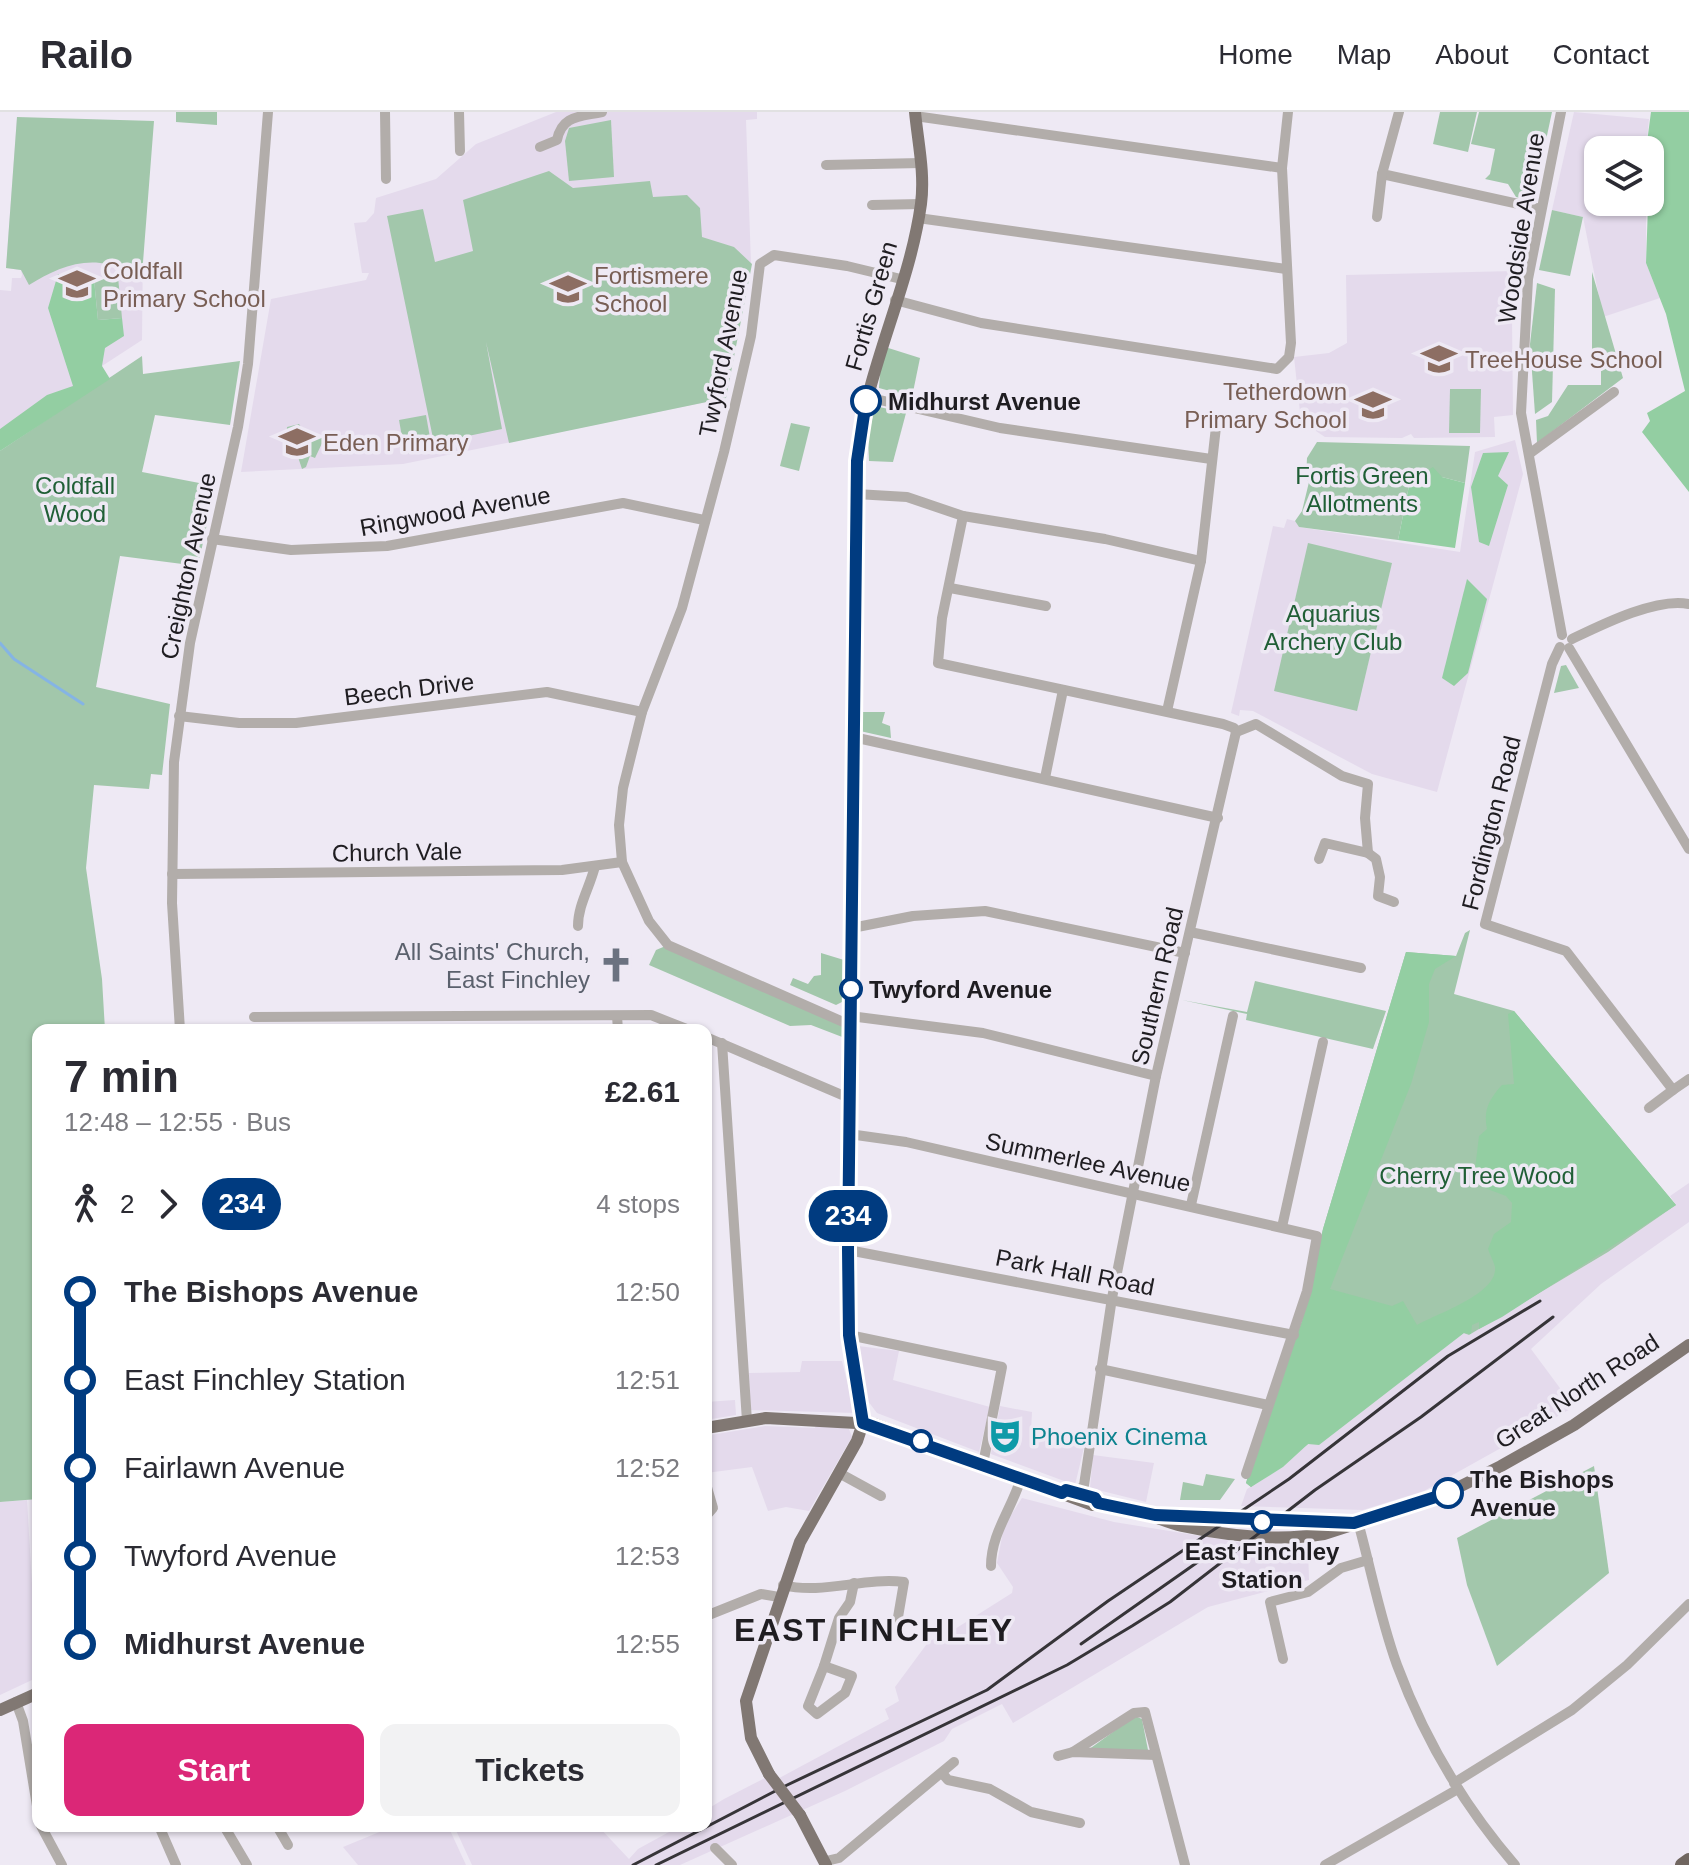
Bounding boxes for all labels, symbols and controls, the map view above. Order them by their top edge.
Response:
text: Railo [40,34,133,76]
text: Home [1218,39,1293,70]
text: Map [1337,39,1391,70]
text: About [1435,39,1509,70]
text: Contact [1553,39,1649,70]
street label: Woodside Avenue [1493,131,1549,325]
map controls [1584,136,1664,216]
button: layers [1584,136,1664,216]
street label: Fortis Green [840,238,902,374]
place label: Coldfall Primary School [103,257,266,312]
place label: Fortismere School [594,262,709,317]
school or university icon: Coldfall Primary School [58,265,96,303]
street label: Twyford Avenue [693,267,753,439]
school or university icon: Fortismere School [549,270,587,308]
school or university icon: TreeHouse School [1420,340,1458,378]
place label: TreeHouse School [1465,346,1663,373]
place label: Tetherdown Primary School [1184,378,1347,433]
marker: Midhurst Avenue [851,386,881,416]
school or university icon: Tetherdown Primary School [1354,386,1392,424]
place label: Midhurst Avenue [888,388,1081,415]
school or university icon: Eden Primary [278,423,316,461]
place label: Eden Primary [323,429,468,456]
park label: Fortis Green Allotments [1295,462,1429,517]
street label: Creighton Avenue [155,470,221,662]
park label: Coldfall Wood [35,472,115,527]
street label: Ringwood Avenue [358,481,552,541]
park label: Aquarius Archery Club [1264,600,1402,655]
street label: Beech Drive [342,668,476,710]
street label: Fordington Road [1456,733,1526,913]
street label: Church Vale [332,837,462,867]
street label: Southern Road [1126,904,1188,1068]
place label: All Saints' Church, East Finchley [395,938,590,993]
church icon: All Saints' Church, East Finchley [597,946,635,984]
place label: Twyford Avenue [869,976,1052,1003]
marker: Twyford Avenue [840,978,862,1000]
text: 7 min [64,1052,179,1101]
text: £2.61 [605,1075,680,1108]
text: 12:48 – 12:55 · Bus [64,1107,291,1137]
street label: Summerlee Avenue [983,1127,1193,1197]
park label: Cherry Tree Wood [1379,1162,1575,1189]
icon: walk [64,1182,108,1226]
icon: forward [146,1182,190,1226]
text: 234 [218,1188,265,1219]
text: 2 [120,1189,134,1219]
text: 4 stops [596,1189,680,1219]
line badge: 234 [802,1190,894,1242]
text: 234 [825,1200,871,1231]
street label: Park Hall Road [993,1243,1157,1301]
text: The Bishops Avenue [124,1275,419,1308]
text: 12:50 [615,1277,680,1307]
street label: Great North Road [1490,1328,1664,1454]
text: East Finchley Station [124,1363,406,1396]
text: 12:51 [615,1365,680,1395]
theatre icon: Phoenix Cinema [986,1417,1024,1455]
place label: Phoenix Cinema [1031,1423,1208,1450]
unlabelled marker [910,1430,932,1452]
text: Fairlawn Avenue [124,1451,345,1484]
text: 12:52 [615,1453,680,1483]
place label: The Bishops Avenue [1470,1466,1614,1521]
marker: The Bishops Avenue [1433,1478,1463,1508]
marker: East Finchley Station [1251,1511,1273,1533]
place label: East Finchley Station [1185,1538,1340,1593]
text: Twyford Avenue [124,1539,337,1572]
text: 12:53 [615,1541,680,1571]
district label: EAST FINCHLEY [734,1612,1014,1648]
text: Midhurst Avenue [124,1627,365,1660]
text: 12:55 [615,1629,680,1659]
button: Start [64,1724,364,1816]
button: Tickets [380,1724,680,1816]

